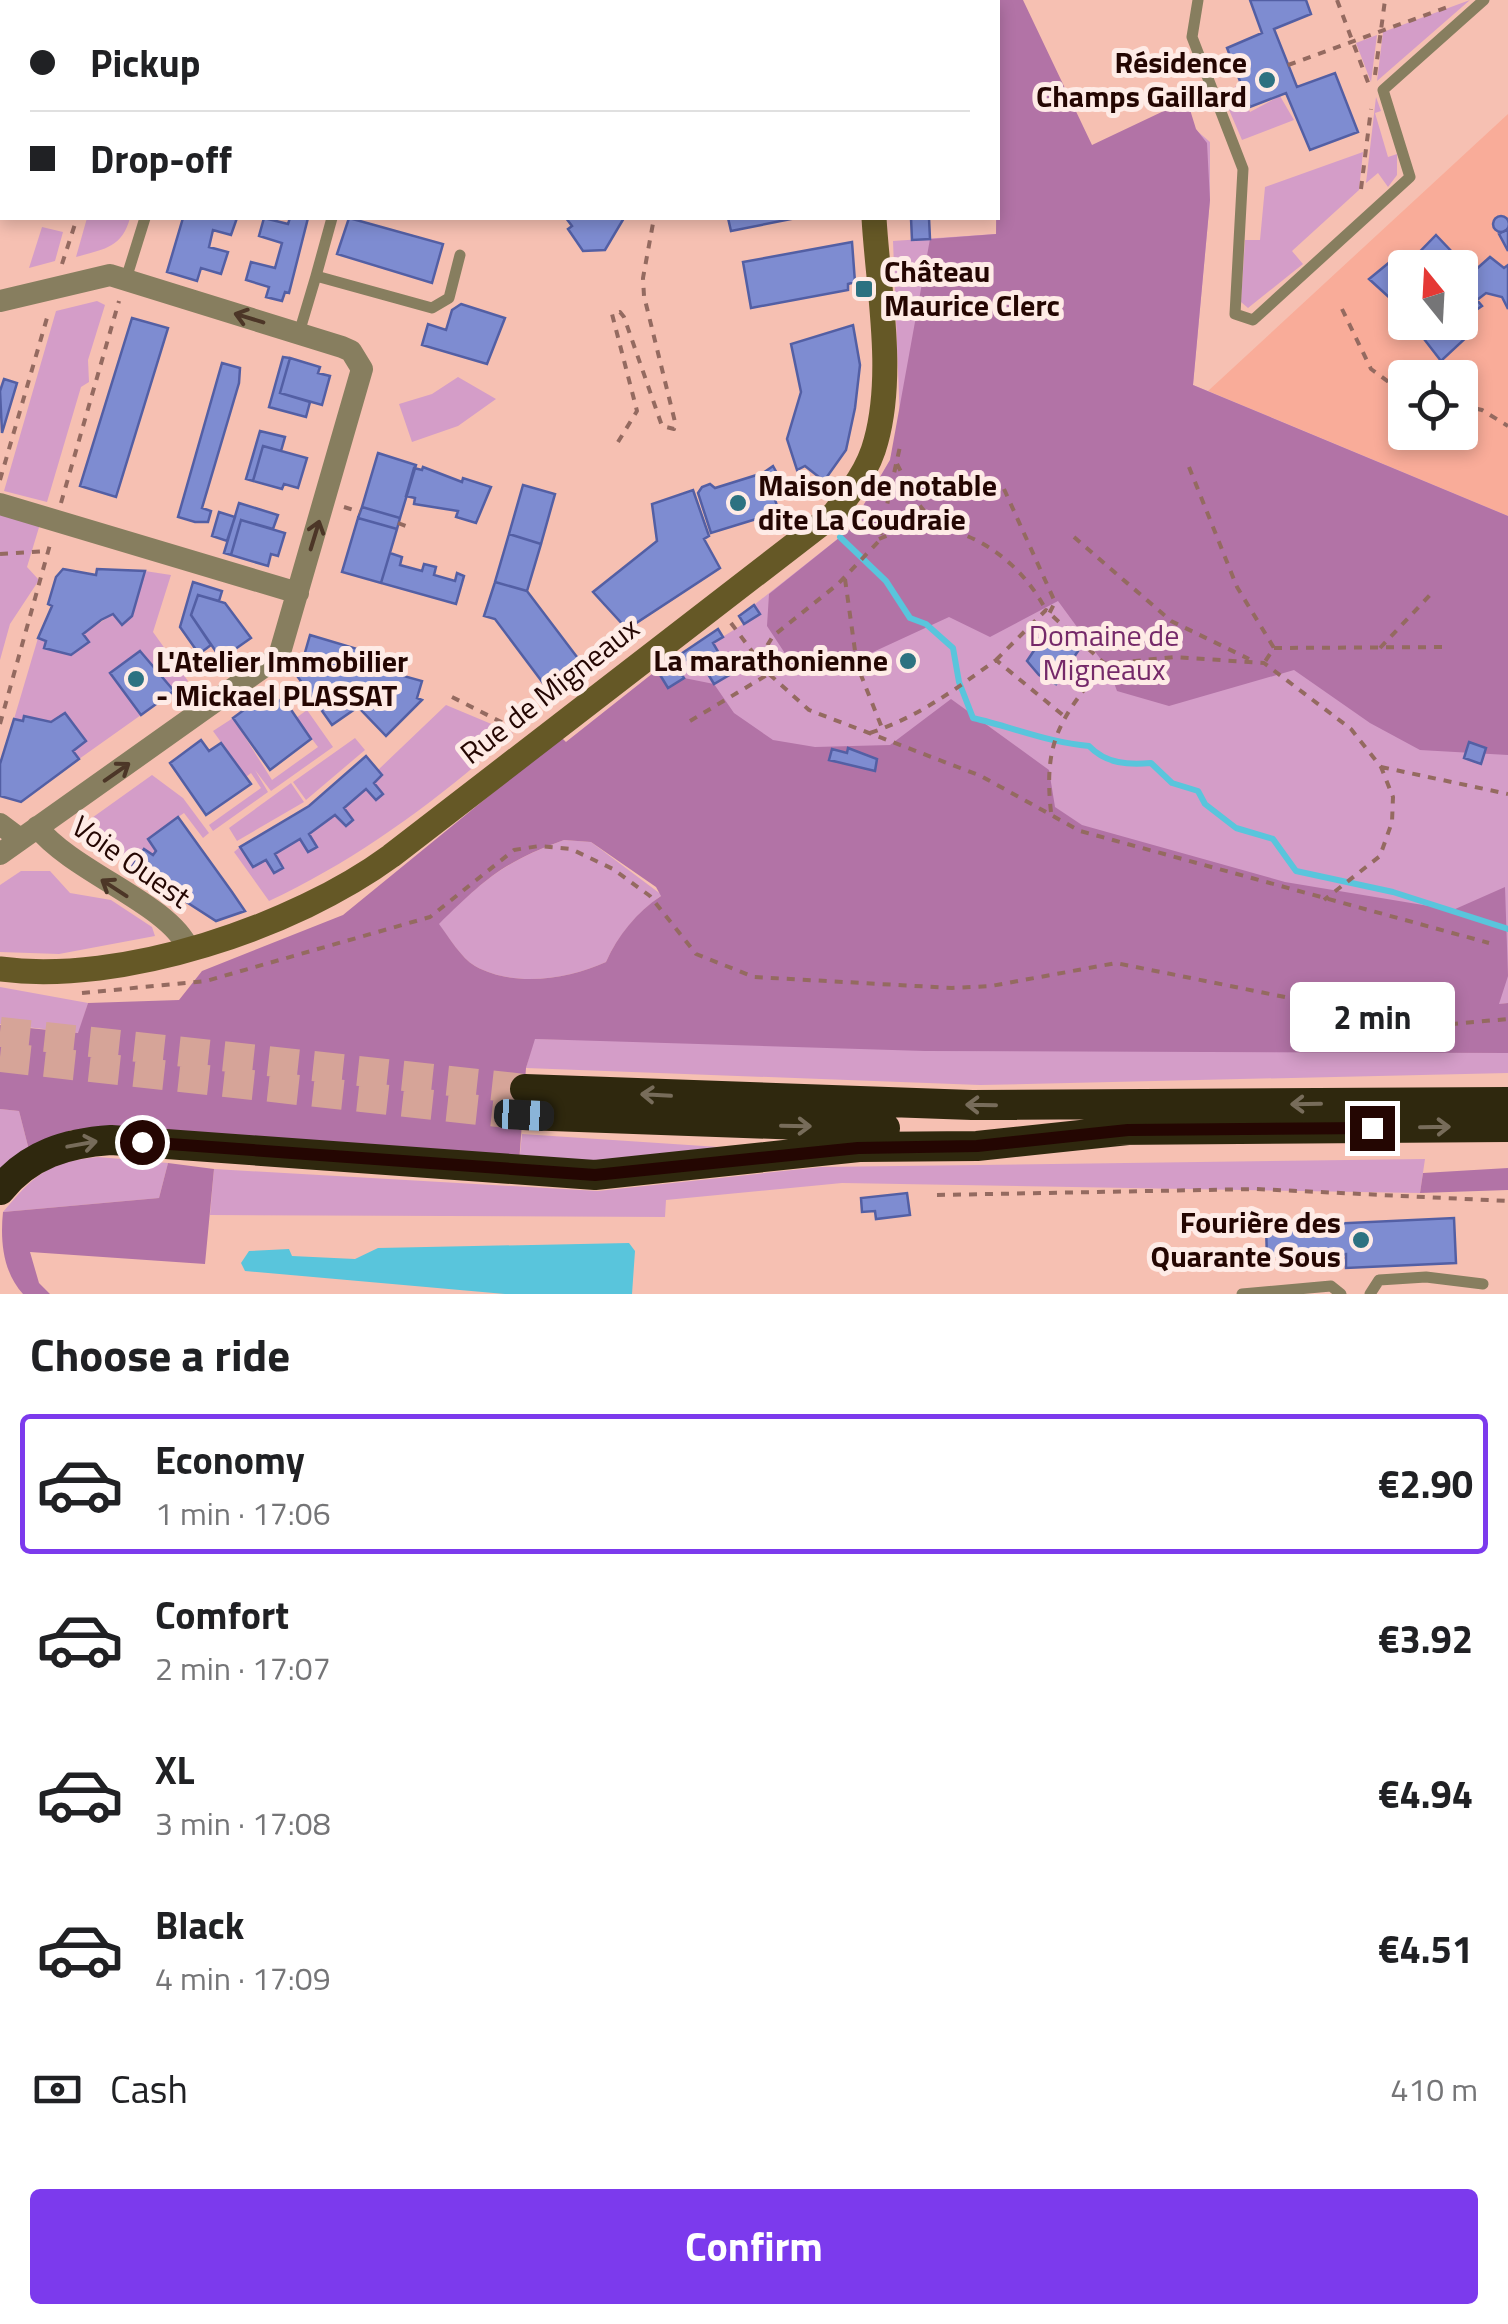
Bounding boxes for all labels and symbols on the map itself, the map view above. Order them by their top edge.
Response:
place label: Résidence Champs Gaillard [1036,39,1247,119]
marker: Résidence Champs Gaillard [1256,69,1278,91]
place label: Château Maurice Clerc [884,248,1060,328]
north arrow [1388,250,1478,340]
marker: Château Maurice Clerc [853,278,875,300]
one-way arrow [234,307,265,325]
place label: Maison de notable dite La Coudraie [758,462,997,542]
marker: Maison de notable dite La Coudraie [727,492,749,514]
one-way arrow [307,520,325,551]
street label: Rue de Migneaux [450,605,649,775]
park label: Domaine de Migneaux [1029,612,1179,692]
place label: La marathonienne [653,637,888,683]
place label: L'Atelier Immobilier - Mickael PLASSAT [156,638,408,718]
marker: La marathonienne [897,650,919,672]
marker: L'Atelier Immobilier - Mickael PLASSAT [125,668,147,690]
one-way arrow [103,762,131,783]
street label: Voie Ouest [63,803,201,919]
one-way arrow [100,877,129,898]
callout: 2 min [1290,983,1454,1053]
one-way arrow [640,1086,672,1105]
one-way arrow [1290,1094,1322,1114]
one-way arrow [965,1096,998,1114]
car [493,1098,555,1132]
route end [1350,1106,1395,1151]
one-way arrow [779,1117,811,1136]
one-way arrow [1418,1118,1451,1136]
route start [120,1120,165,1165]
one-way arrow [65,1134,98,1153]
place label: Fourière des Quarante Sous [1151,1199,1341,1279]
marker: Fourière des Quarante Sous [1350,1229,1372,1251]

